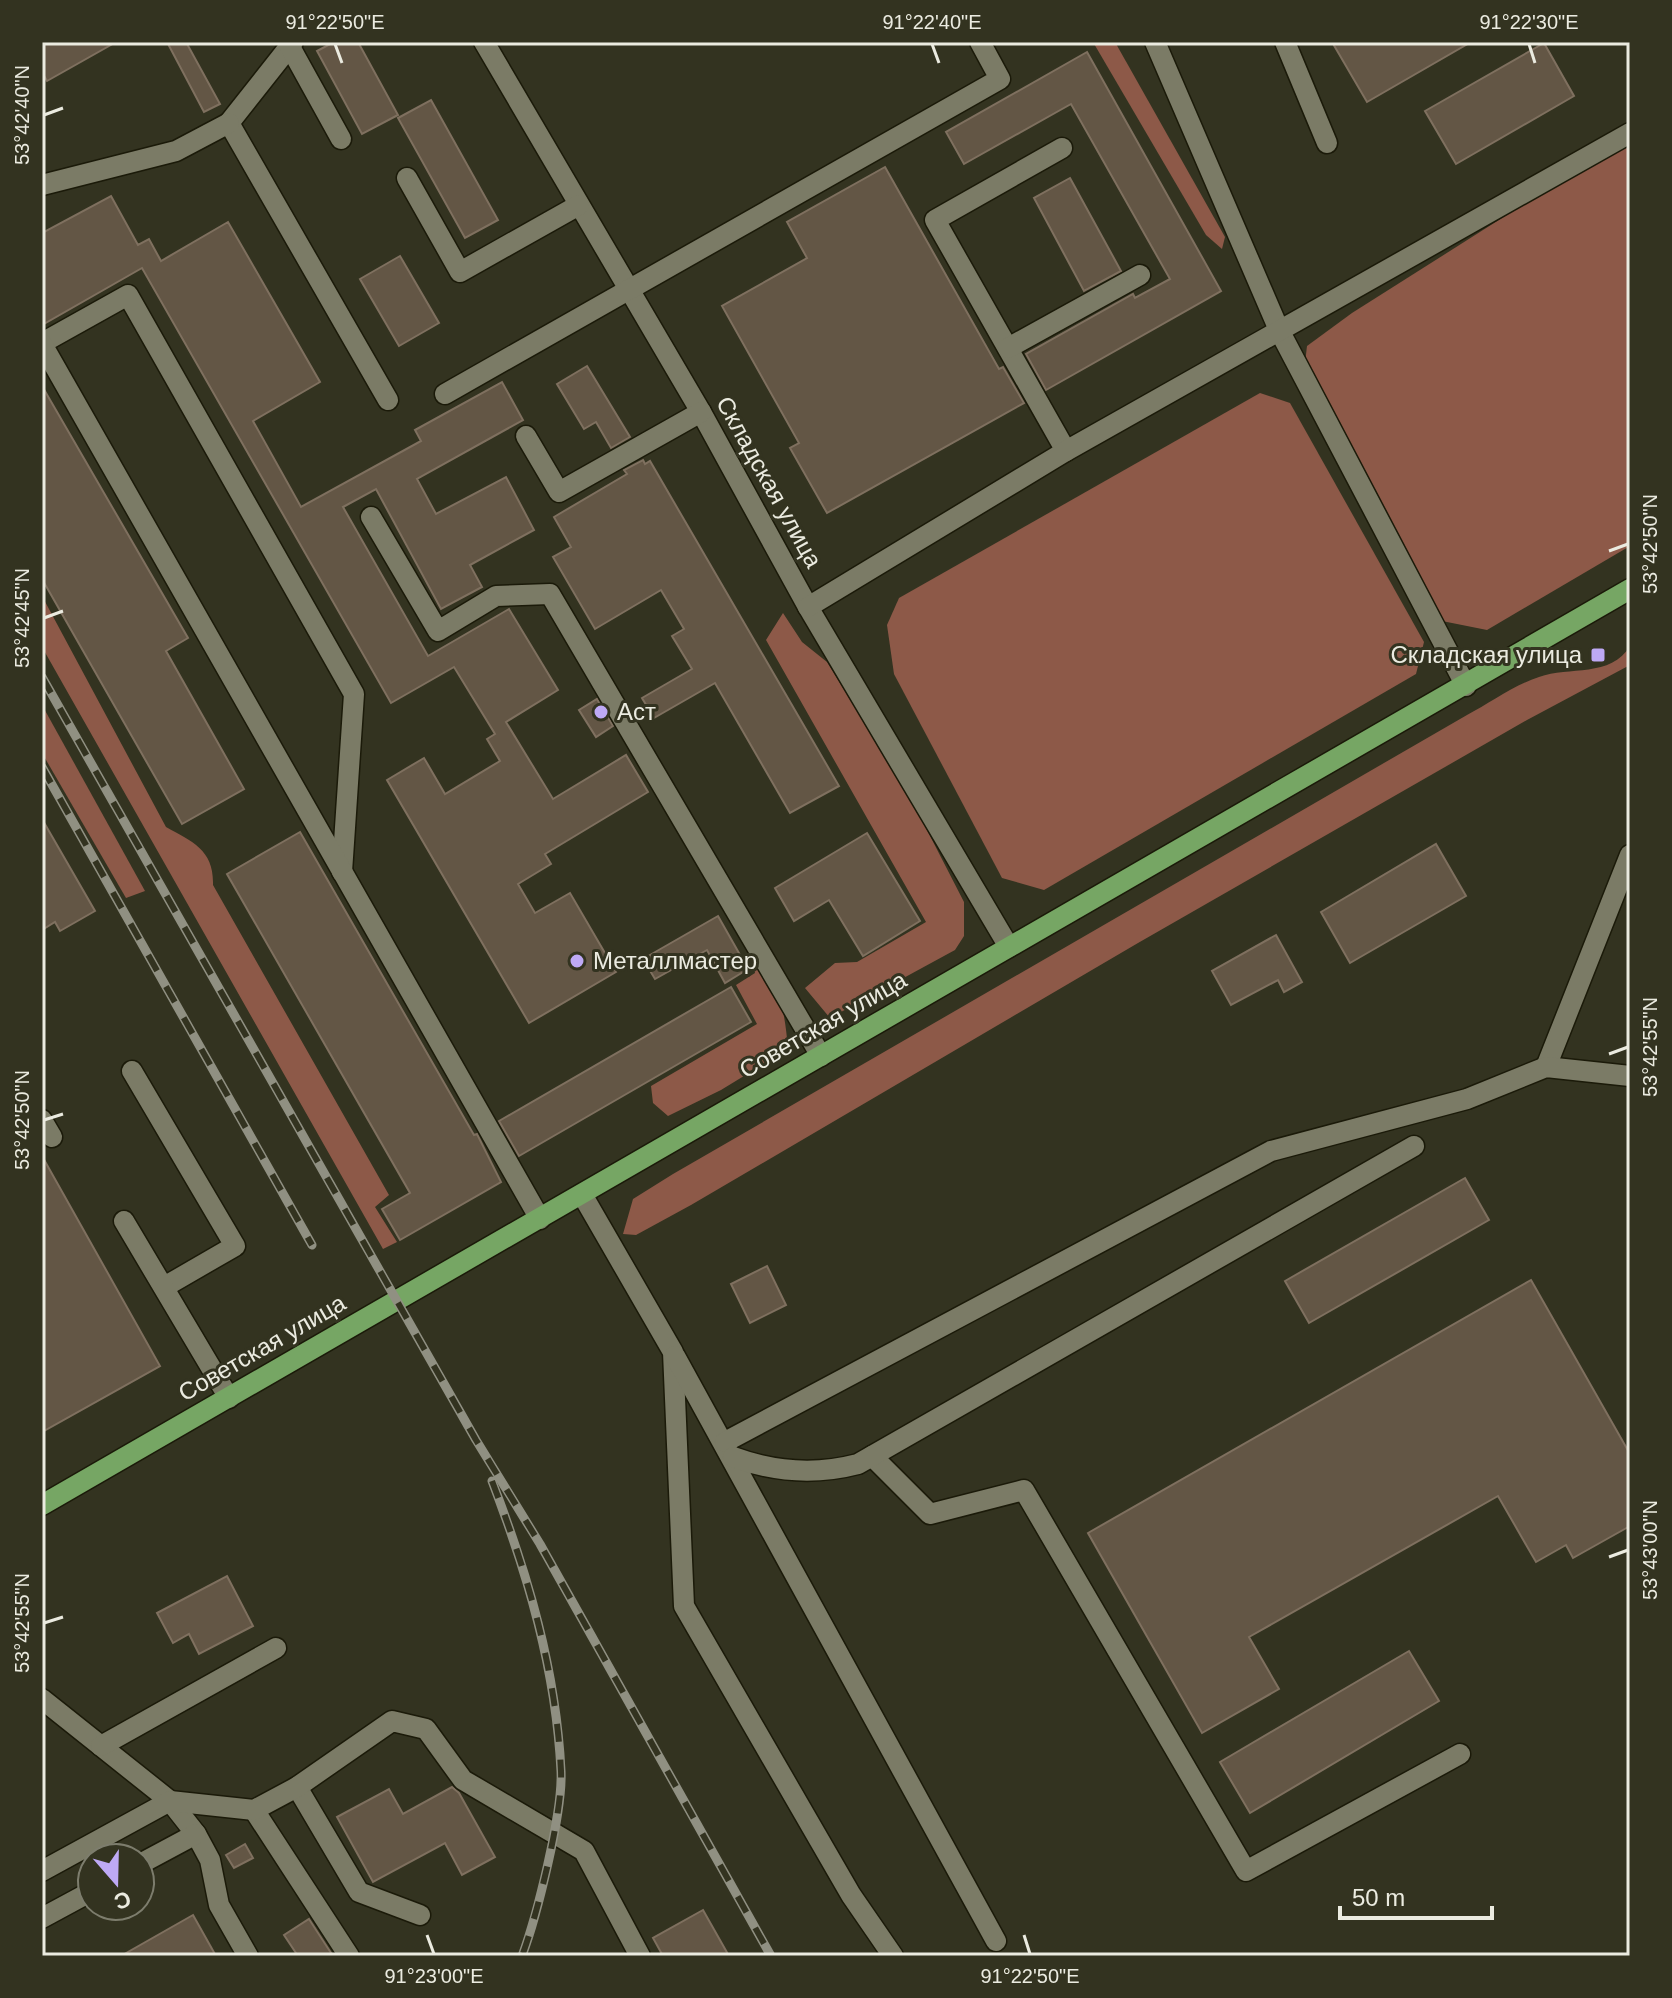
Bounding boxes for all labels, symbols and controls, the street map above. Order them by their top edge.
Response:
text: 91°22'50"E [286,11,385,33]
text: 91°22'40"E [883,11,982,33]
text: 91°22'30"E [1480,11,1579,33]
text: 53°42'40"N [11,65,33,165]
street label: Складская улица [711,391,828,573]
text: 53°42'50"N [1639,494,1661,594]
text: 53°42'45"N [11,568,33,668]
place label: Складская улица [1391,641,1583,668]
marker: Складская улица [1589,646,1607,664]
place label: Аст [617,698,656,725]
marker: Аст [592,703,610,721]
place label: Металлмастер [593,947,757,974]
marker: Металлмастер [568,952,586,970]
street label: Советская улица [734,965,912,1083]
text: 53°42'55"N [1639,997,1661,1097]
text: 53°42'50"N [11,1070,33,1170]
street label: Советская улица [173,1288,351,1406]
text: 53°43'00"N [1639,1500,1661,1600]
text: 53°42'55"N [11,1573,33,1673]
north arrow [76,1842,156,1922]
scale bar [1340,1870,1492,1920]
text: 50 m [1352,1884,1405,1911]
text: С [111,1886,134,1915]
text: 91°23'00"E [385,1965,484,1987]
text: 91°22'50"E [981,1965,1080,1987]

